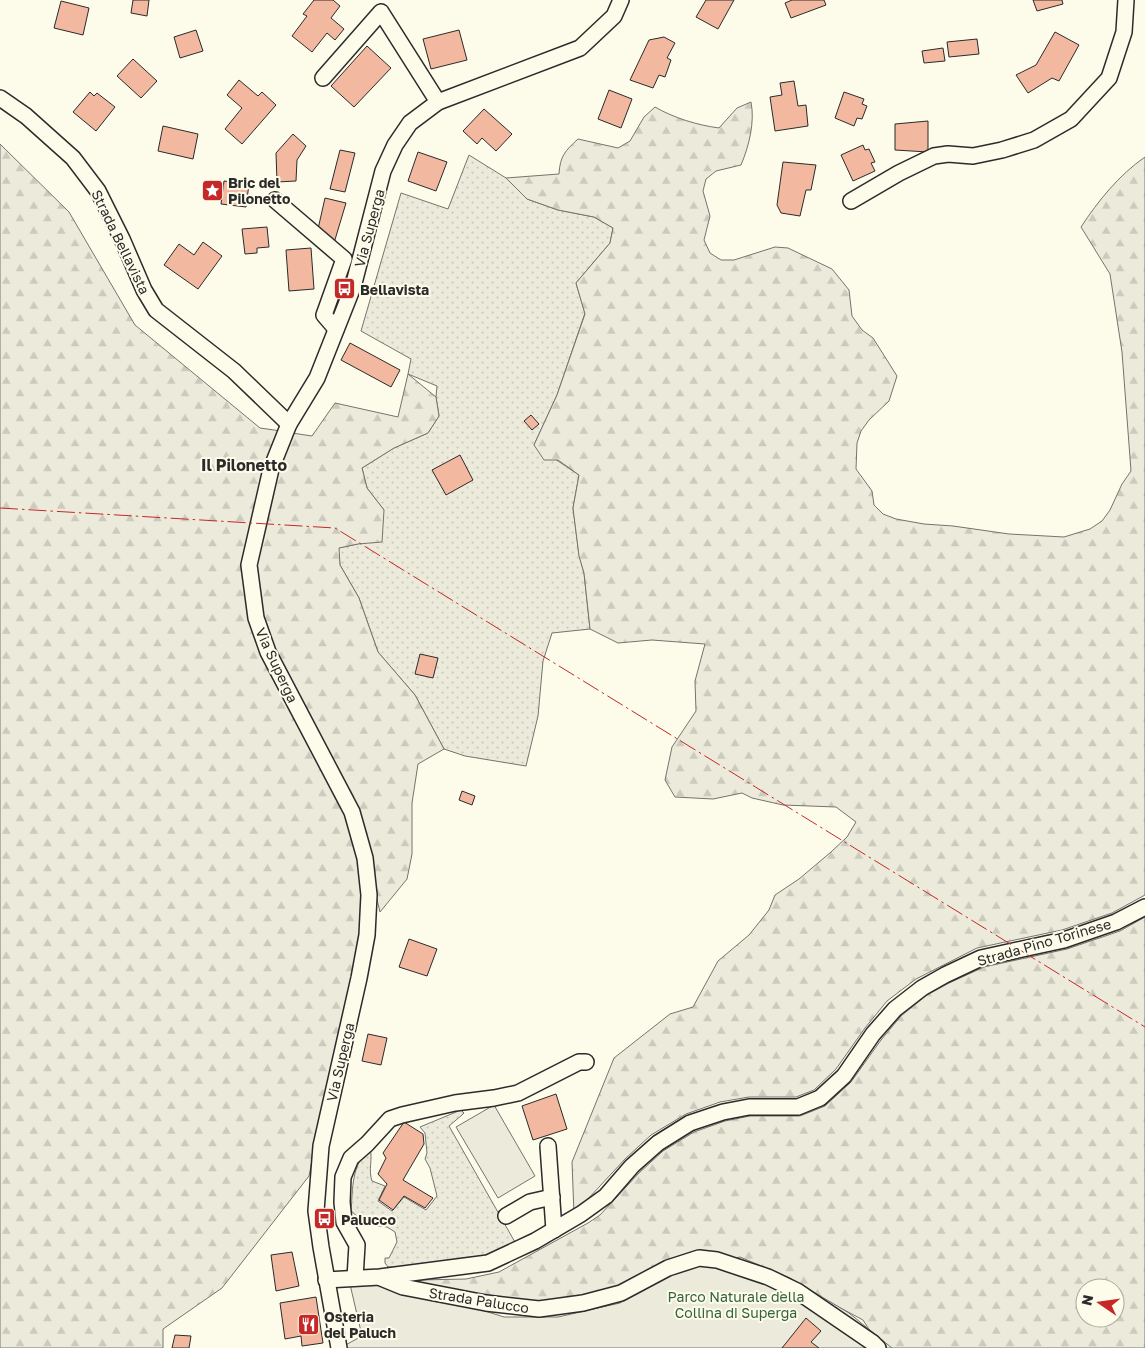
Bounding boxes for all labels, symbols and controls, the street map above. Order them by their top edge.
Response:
place label: Bric del Pilonetto [228,174,290,207]
place icon: Bric del Pilonetto [200,178,224,202]
street label: Strada Bellavista [88,187,154,297]
street label: Via Superga [350,187,388,269]
bus stop icon: Bellavista [332,277,356,301]
place label: Bellavista [360,281,429,298]
district label: Il Pilonetto [201,455,287,475]
street label: Via Superga [252,625,302,705]
street label: Strada Pino Torinese [975,915,1113,969]
street label: Via Superga [323,1021,357,1103]
bus stop icon: Palucco [313,1207,337,1231]
place label: Palucco [341,1211,396,1228]
north arrow [1075,1278,1125,1328]
street label: Strada Palucco [428,1284,530,1316]
park label: Parco Naturale della Collina di Superga [667,1288,805,1321]
text: N [1077,1293,1096,1307]
place label: Osteria del Paluch [324,1308,396,1341]
restaurant icon: Osteria del Paluch [296,1312,320,1336]

